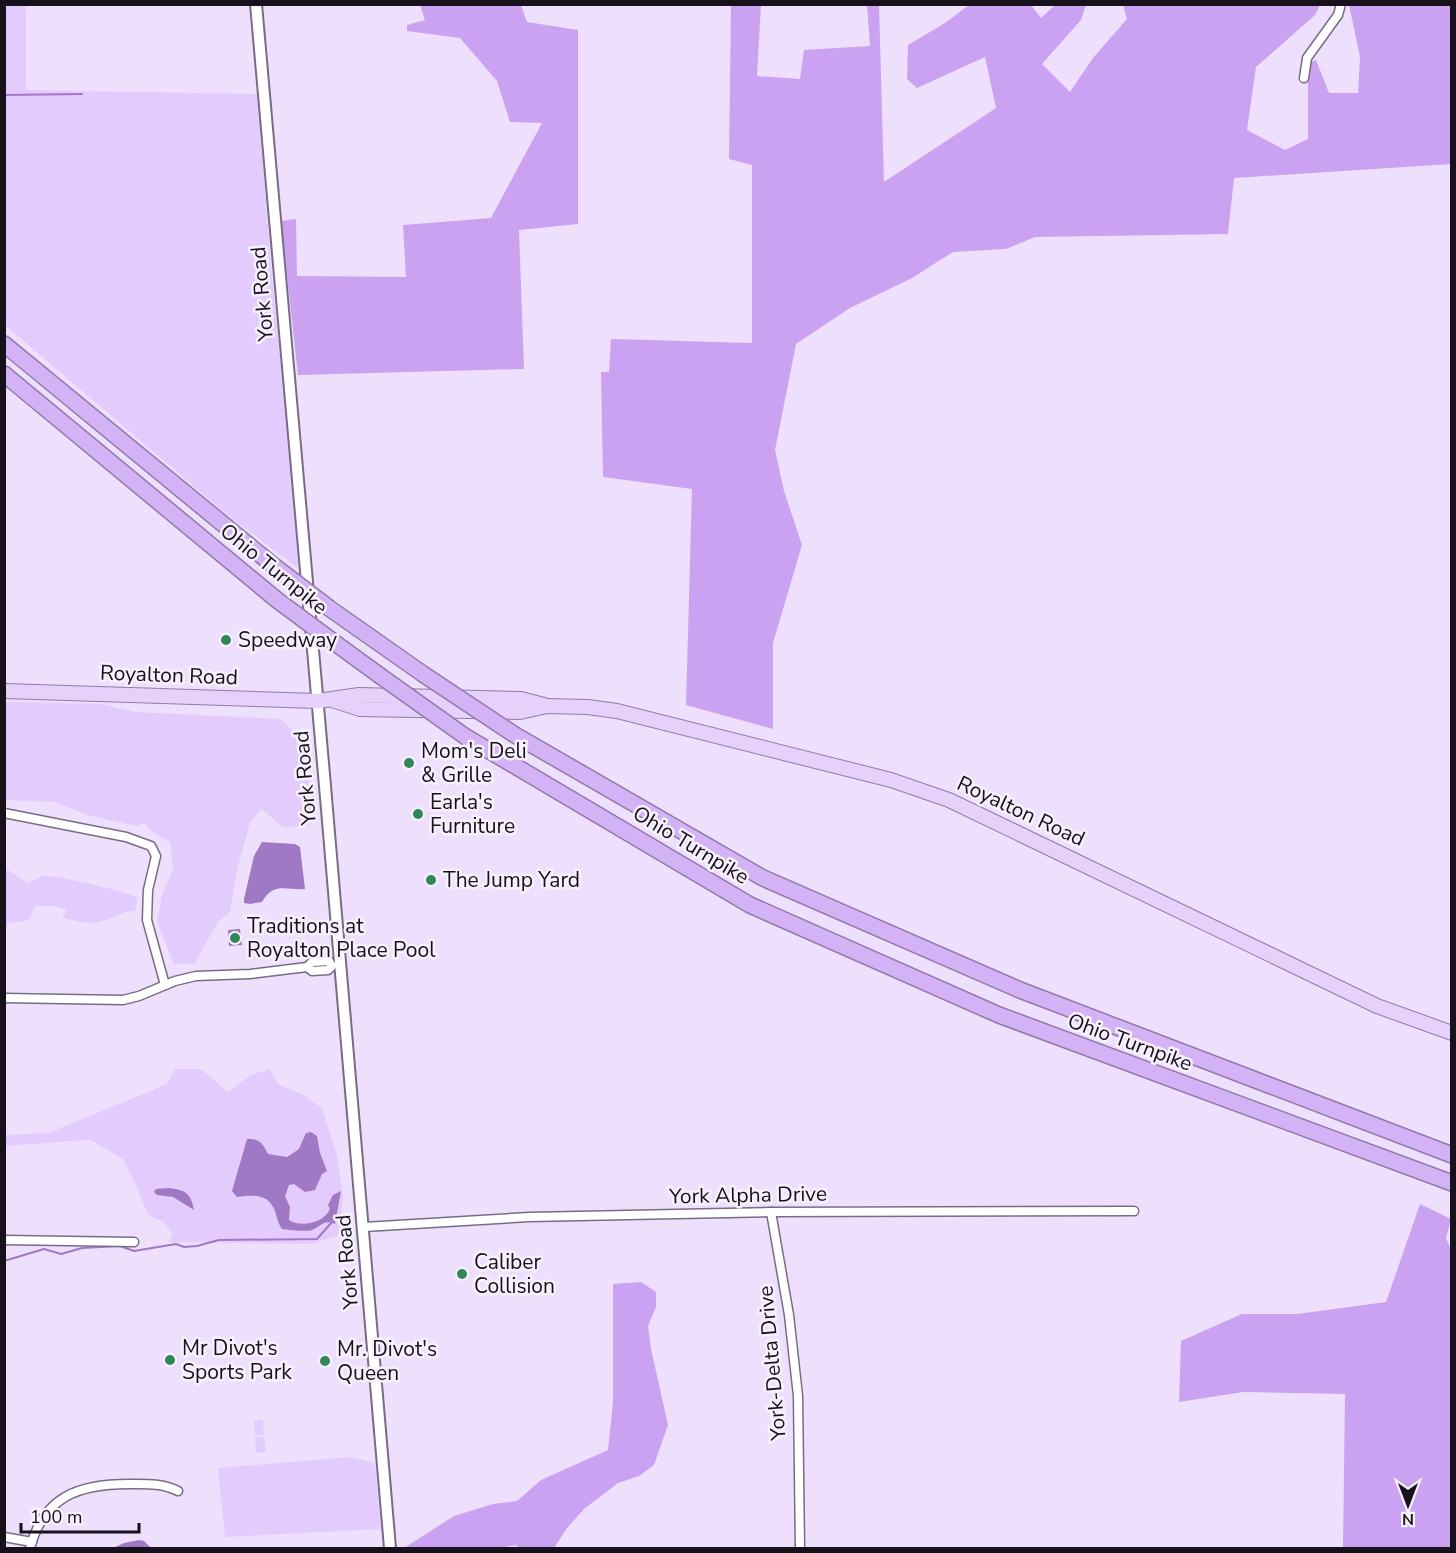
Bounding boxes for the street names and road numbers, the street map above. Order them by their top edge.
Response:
street label: York Road [244,246,280,343]
street label: Ohio Turnpike [214,517,334,621]
street label: Royalton Road [99,659,239,691]
street label: York Road [287,730,323,827]
street label: Royalton Road [952,769,1090,853]
street label: Ohio Turnpike [628,799,754,891]
street label: Ohio Turnpike [1064,1006,1196,1078]
street label: York Alpha Drive [668,1180,827,1210]
street label: York Road [329,1214,365,1311]
street label: York-Delta Drive [751,1284,793,1443]

